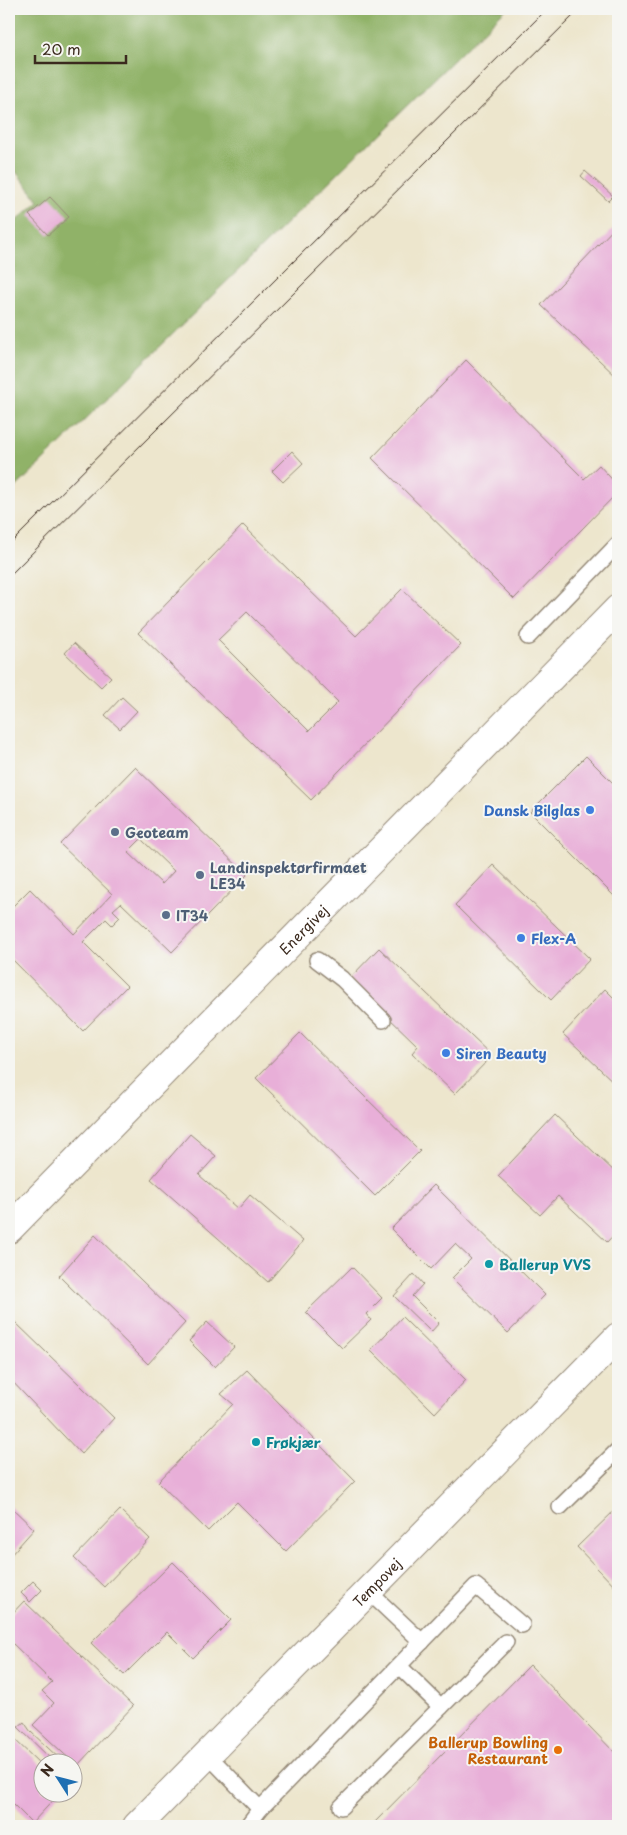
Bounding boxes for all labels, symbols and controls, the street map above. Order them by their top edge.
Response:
scale bar [35,32,126,64]
text: 20 m [42,37,81,60]
place label: Dansk Bilglas [484,800,580,821]
marker: Dansk Bilglas [584,804,596,816]
place label: Geoteam [125,822,189,843]
marker: Geoteam [109,826,121,838]
place label: Landinspektørfirmaet LE34 [210,857,367,894]
marker: Landinspektørfirmaet LE34 [194,869,206,881]
street label: Energivej [274,900,333,959]
place label: IT34 [176,905,209,926]
marker: IT34 [160,909,172,921]
place label: Flex-A [531,928,576,949]
marker: Flex-A [515,932,527,944]
place label: Siren Beauty [456,1043,547,1064]
marker: Siren Beauty [440,1047,452,1059]
place label: Ballerup VVS [499,1254,591,1275]
marker: Ballerup VVS [483,1258,495,1270]
place label: Frøkjær [266,1432,322,1453]
marker: Frøkjær [250,1436,262,1448]
street label: Tempovej [348,1553,406,1611]
place label: Ballerup Bowling Restaurant [428,1732,548,1769]
marker: Ballerup Bowling Restaurant [552,1744,564,1756]
north arrow [32,1752,82,1802]
text: N [35,1759,59,1781]

